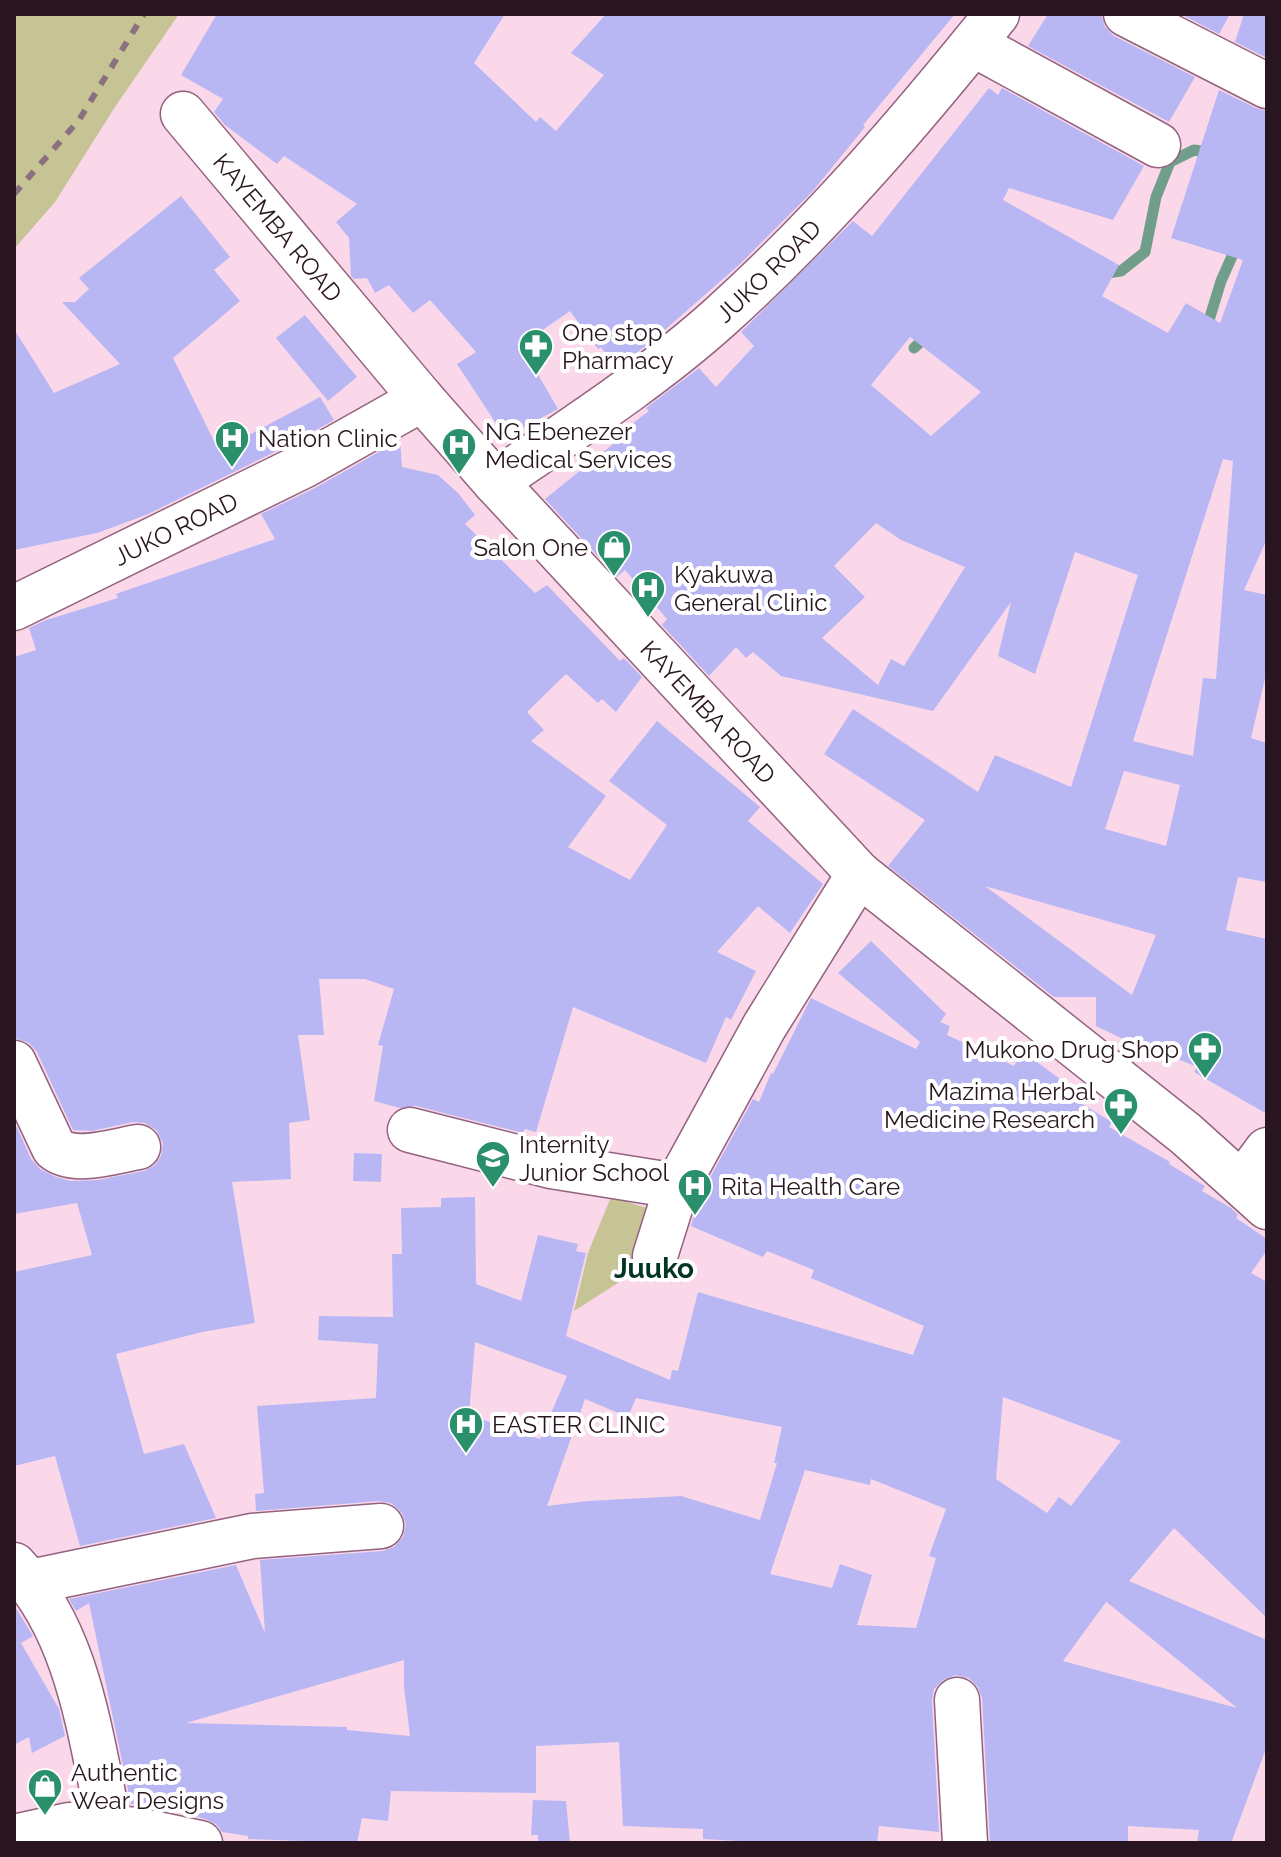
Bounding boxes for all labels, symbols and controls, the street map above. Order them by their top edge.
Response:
street label: KAYEMBA ROAD [208,147,349,308]
street label: JUKO ROAD [710,213,827,328]
place label: One stop Pharmacy [562,318,674,375]
pharmacy icon: One stop Pharmacy [517,327,555,377]
place label: NG Ebenezer Medical Services [485,417,672,474]
hospital icon: Nation Clinic [213,419,251,469]
place label: Nation Clinic [258,424,398,453]
hospital icon: NG Ebenezer Medical Services [440,426,478,476]
street label: JUKO ROAD [109,486,242,571]
shop icon: Salon One [595,528,633,578]
place label: Salon One [473,533,588,562]
place label: Kyakuwa General Clinic [674,560,827,617]
hospital icon: Kyakuwa General Clinic [629,569,667,619]
street label: KAYEMBA ROAD [635,634,782,789]
pharmacy icon: Mukono Drug Shop [1186,1030,1224,1080]
place label: Mukono Drug Shop [965,1035,1179,1064]
place label: Mazima Herbal Medicine Research [884,1077,1095,1134]
pharmacy icon: Mazima Herbal Medicine Research [1102,1086,1140,1136]
place label: Internity Junior School [519,1130,669,1187]
school or university icon: Internity Junior School [474,1139,512,1189]
hospital icon: Rita Health Care [676,1167,714,1217]
place label: Rita Health Care [721,1172,900,1201]
district label: Juuko [614,1252,694,1285]
hospital icon: EASTER CLINIC [447,1405,485,1455]
place label: EASTER CLINIC [492,1410,666,1439]
place label: Authentic Wear Designs [71,1758,224,1815]
shop icon: Authentic Wear Designs [26,1767,64,1817]

